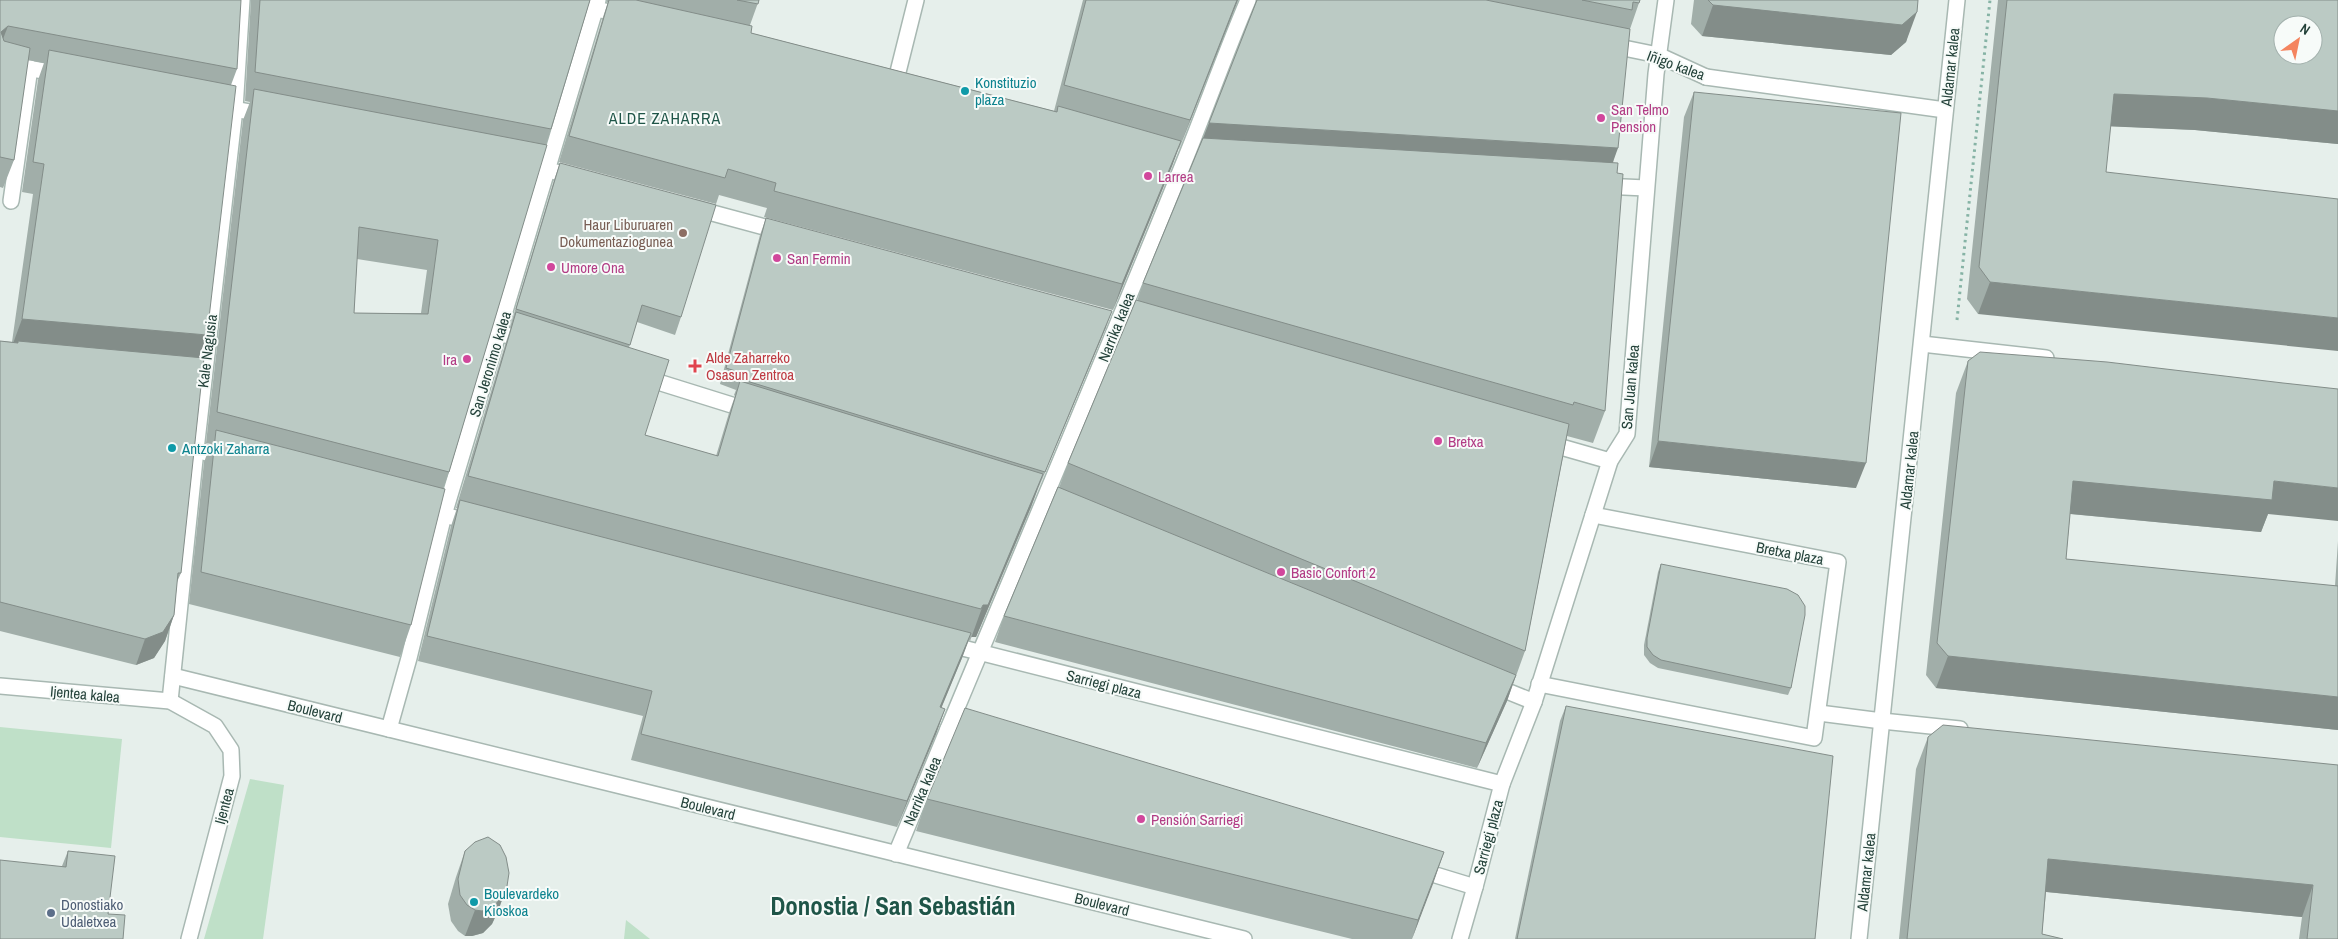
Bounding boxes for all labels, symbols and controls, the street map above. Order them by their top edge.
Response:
north arrow [2273,15,2323,65]
text: N [2297,19,2313,39]
street label: Aldamar kalea [1935,27,1965,108]
street label: Iñigo kalea [1644,45,1708,85]
place label: Konstituzio plaza [975,72,1037,110]
marker: Konstituzio plaza [959,85,971,97]
place label: San Telmo Pension [1611,99,1669,137]
district label: ALDE ZAHARRA [608,107,721,129]
marker: San Telmo Pension [1595,112,1607,124]
place label: Larrea [1158,166,1194,187]
marker: Larrea [1142,170,1154,182]
place label: Haur Liburuaren Dokumentaziogunea [559,214,673,252]
marker: Haur Liburuaren Dokumentaziogunea [677,227,689,239]
place label: San Fermin [787,248,851,269]
marker: San Fermin [771,252,783,264]
place label: Umore Ona [561,257,625,278]
marker: Umore Ona [545,261,557,273]
street label: Narrika kalea [1093,289,1139,365]
street label: San Jeronimo kalea [464,308,516,419]
street label: Kale Nagusia [192,313,222,389]
street label: San Juan kalea [1616,344,1644,430]
place label: Alde Zaharreko Osasun Zentroa [705,347,794,385]
place label: Ira [443,349,457,370]
marker: Ira [461,353,473,365]
marker: Alde Zaharreko Osasun Zentroa [688,359,702,373]
street label: Aldamar kalea [1894,430,1924,511]
place label: Bretxa [1448,431,1484,452]
marker: Bretxa [1432,435,1444,447]
place label: Antzoki Zaharra [181,438,270,459]
marker: Antzoki Zaharra [166,442,178,454]
street label: Bretxa plaza [1754,536,1826,570]
place label: Basic Confort 2 [1291,562,1376,583]
marker: Basic Confort 2 [1275,566,1287,578]
street label: Sarriegi plaza [1064,665,1144,703]
street label: Ijentea kalea [49,680,121,708]
street label: Boulevard [286,694,344,728]
street label: Narrika kalea [898,753,946,829]
street label: Ijentea [209,785,239,827]
street label: Boulevard [679,791,737,825]
street label: Sarriegi plaza [1468,797,1508,877]
place label: Pensión Sarriegi [1151,809,1243,830]
marker: Pensión Sarriegi [1135,813,1147,825]
street label: Aldamar kalea [1851,832,1881,913]
place label: Boulevardeko Kioskoa [484,883,559,921]
street label: Boulevard [1073,887,1131,921]
district label: Donostia / San Sebastián [771,889,1015,923]
place label: Donostiako Udaletxea [61,894,123,932]
marker: Boulevardeko Kioskoa [468,896,480,908]
marker: Donostiako Udaletxea [45,907,57,919]

